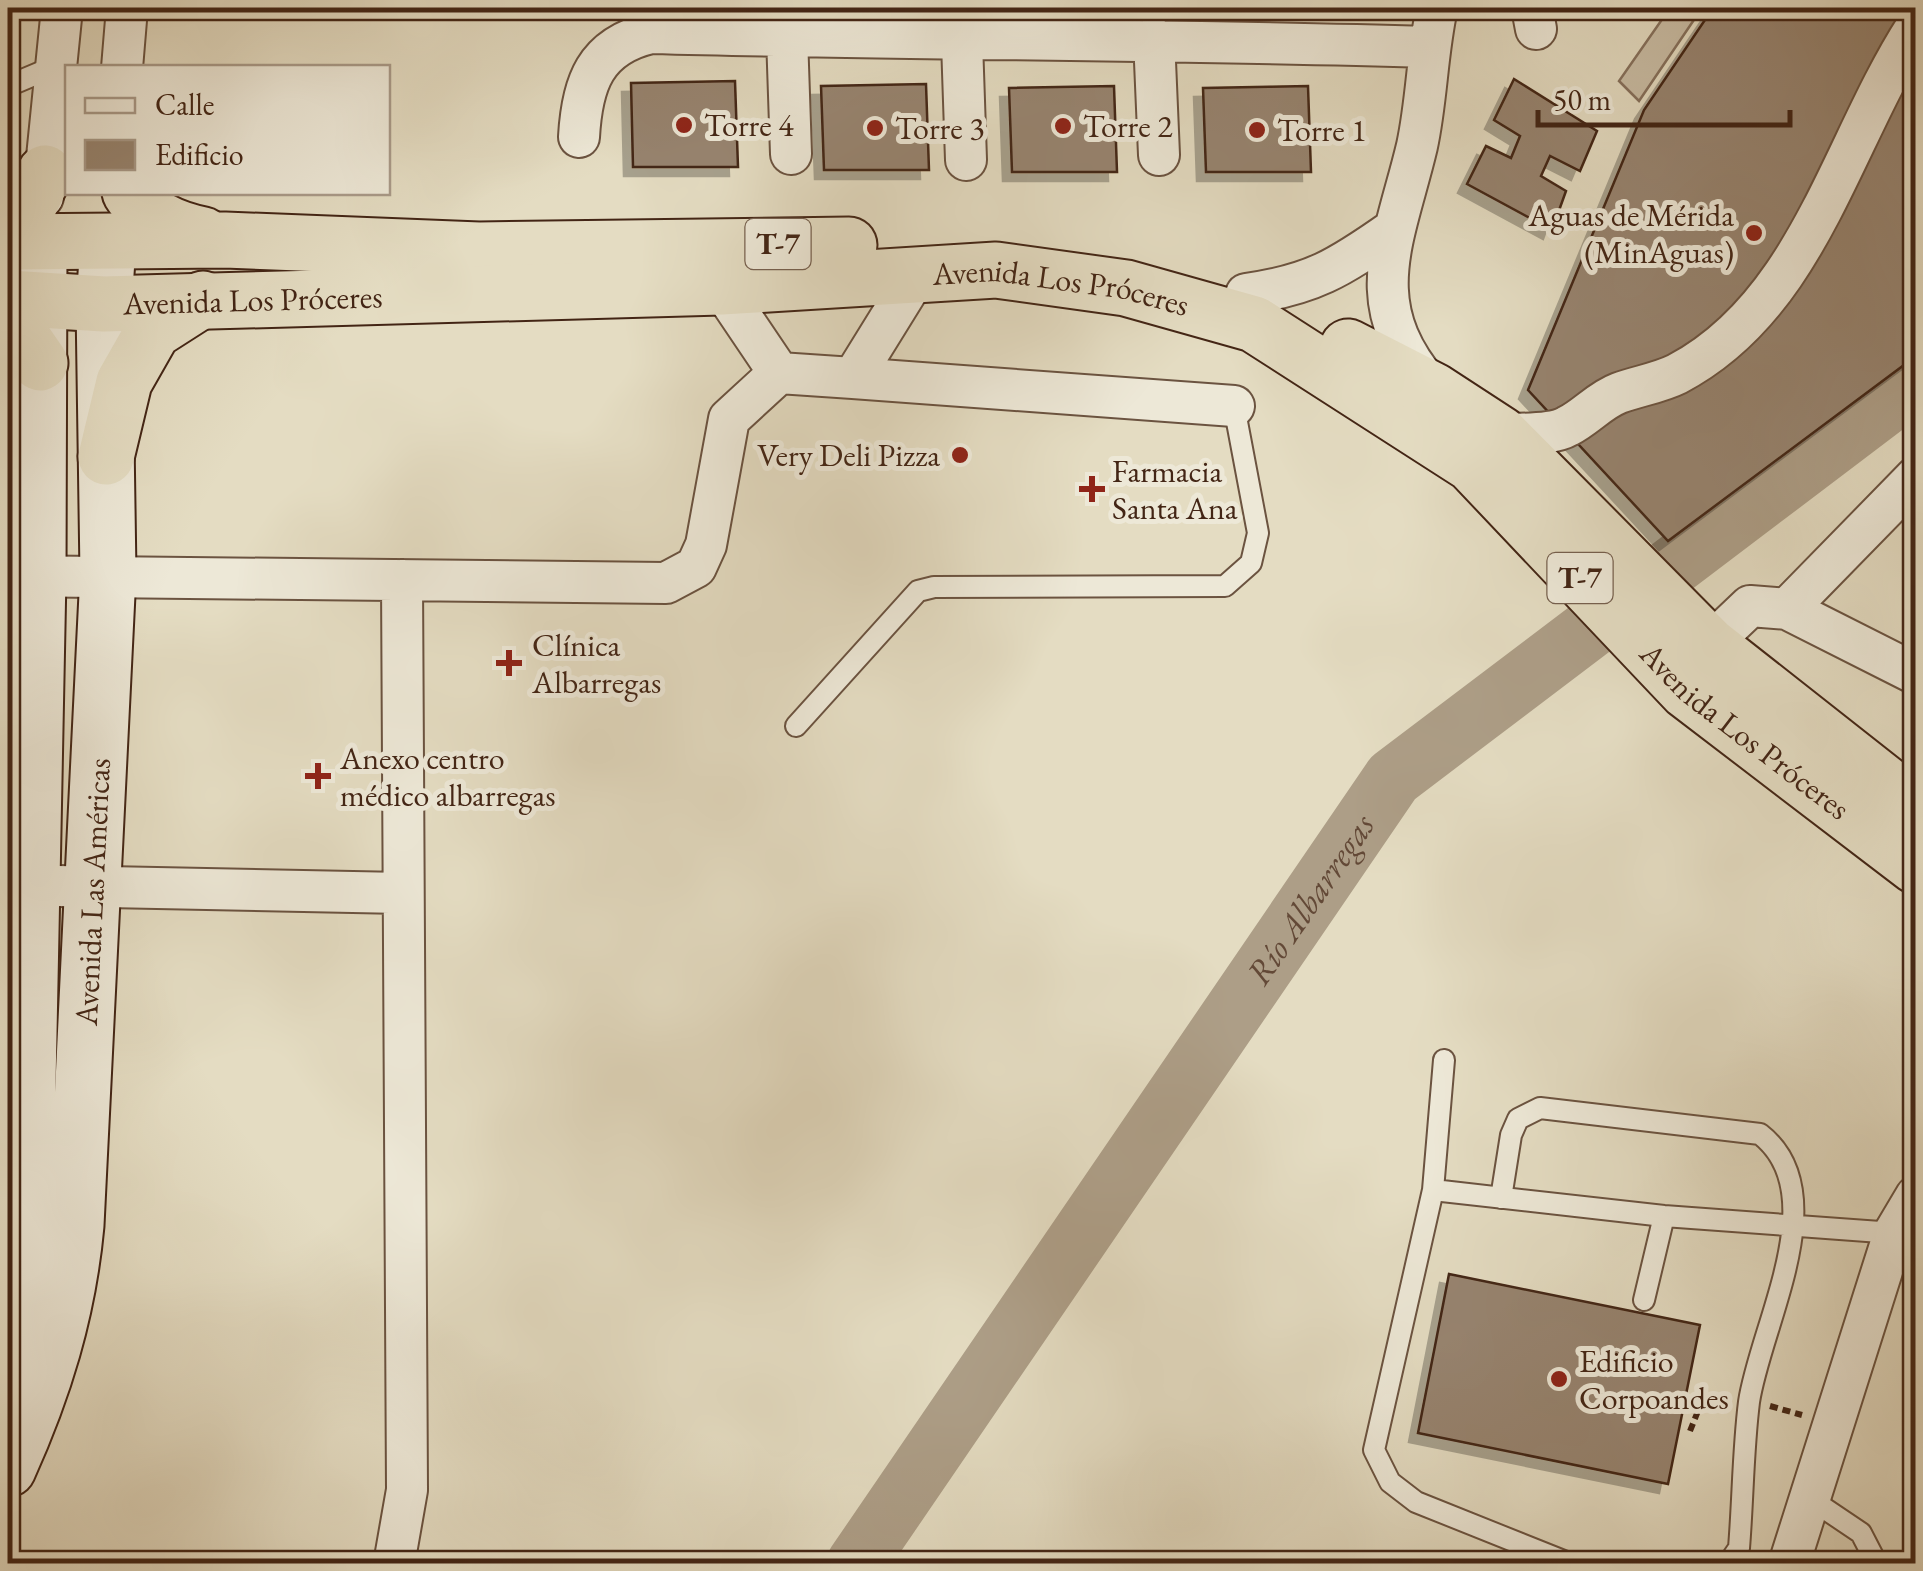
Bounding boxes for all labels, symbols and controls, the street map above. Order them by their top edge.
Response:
legend [65,65,390,195]
scale bar [1538,65,1790,127]
text: 50 m [1553,80,1611,119]
text: Calle [155,85,214,124]
place label: Torre 4 [704,104,794,146]
place label: Torre 2 [1083,105,1173,147]
place label: Torre 3 [895,107,985,149]
place label: Torre 1 [1277,109,1367,151]
marker: Torre 4 [673,114,695,136]
marker: Torre 2 [1052,115,1074,137]
marker: Torre 3 [864,117,886,139]
marker: Torre 1 [1246,119,1268,141]
text: Edificio [155,135,244,174]
place label: Aguas de Mérida (MinAguas) [1527,194,1734,273]
road number: T-7 [746,219,810,269]
marker: Aguas de Mérida (MinAguas) [1743,222,1765,244]
street label: Avenida Los Próceres [930,249,1194,326]
street label: Avenida Los Próceres [121,275,383,324]
place label: Very Deli Pizza [757,434,940,476]
marker: Very Deli Pizza [949,444,971,466]
place label: Farmacia Santa Ana [1112,450,1238,529]
marker: Farmacia Santa Ana [1081,478,1103,500]
road number: T-7 [1548,553,1612,603]
place label: Clínica Albarregas [531,624,661,703]
street label: Avenida Los Próceres [1630,632,1859,829]
marker: Clínica Albarregas [496,650,522,676]
place label: Anexo centro médico albarregas [339,737,556,816]
street label: Avenida Las Américas [65,757,120,1028]
marker: Anexo centro médico albarregas [305,763,331,789]
water label: Río Albarregas [1235,804,1384,993]
place label: Edificio Corpoandes [1579,1340,1729,1419]
marker: Edificio Corpoandes [1548,1368,1570,1390]

